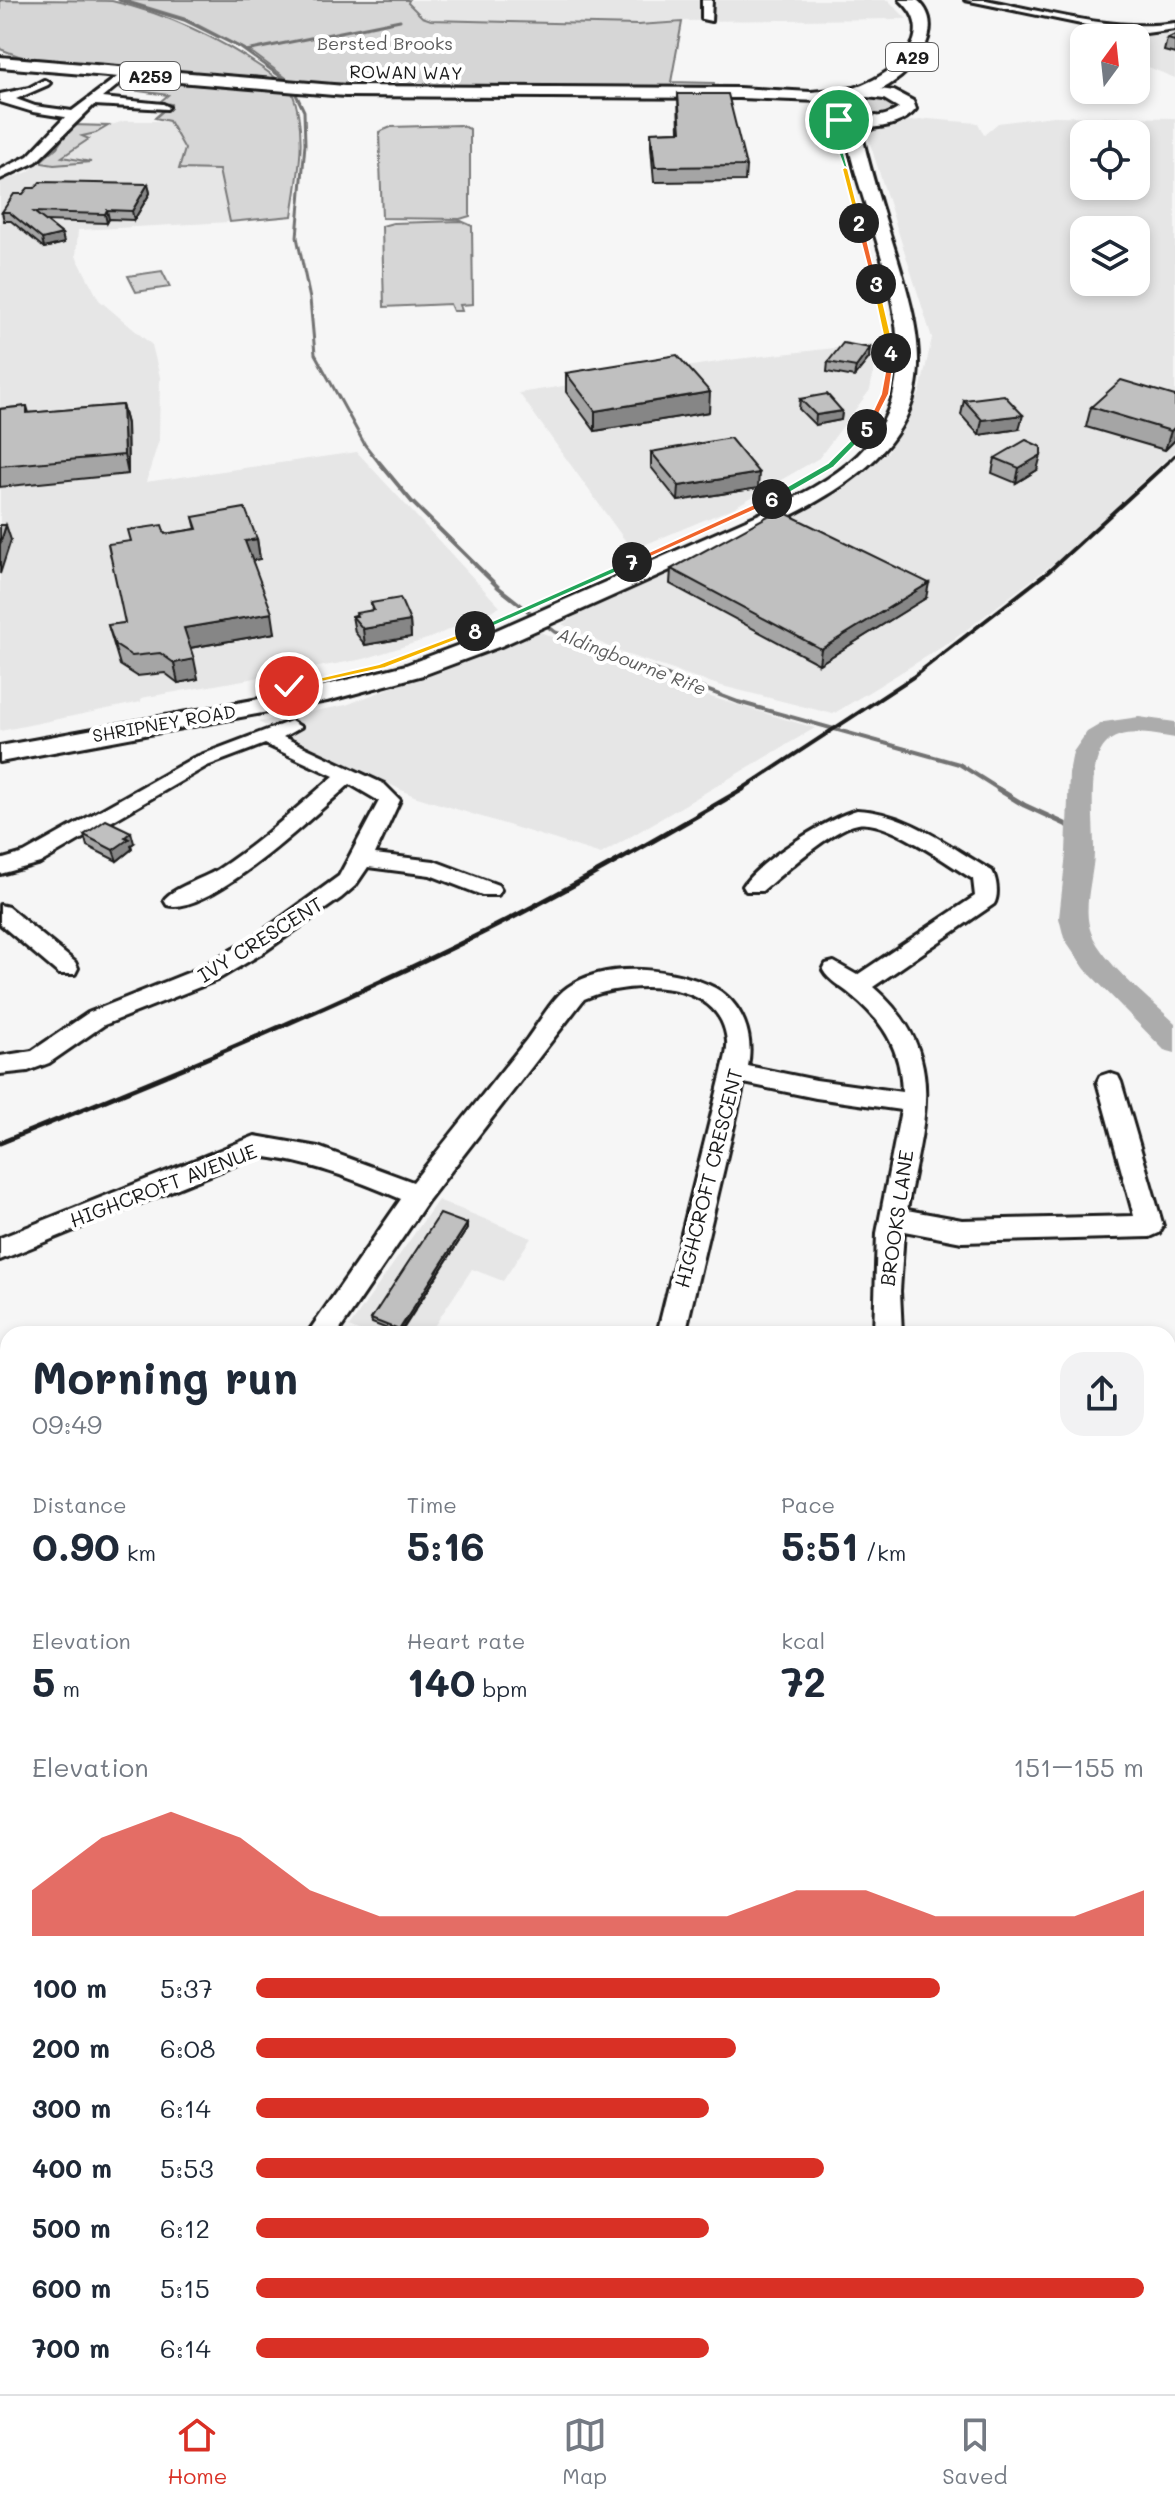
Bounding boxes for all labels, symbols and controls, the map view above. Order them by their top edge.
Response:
north arrow [1070,24,1150,104]
map controls [1070,24,1150,296]
park label: Bersted Brooks [317,31,453,55]
road number: A29 [886,43,938,71]
street label: ROWAN WAY [349,59,463,85]
road number: A259 [120,62,180,90]
pin [805,86,873,154]
icon: arrive [817,98,861,142]
button: locate [1070,120,1150,200]
pin: 2 [839,203,879,243]
text: 2 [853,208,865,237]
button: layers [1070,216,1150,296]
pin: 3 [856,264,896,304]
text: 3 [869,269,883,298]
pin: 4 [871,333,911,373]
text: 4 [884,338,898,367]
pin: 5 [847,409,887,449]
text: 5 [861,414,873,443]
pin: 6 [752,479,792,519]
text: 6 [765,484,779,513]
pin: 7 [612,542,652,582]
text: 7 [626,547,638,576]
pin: 8 [455,611,495,651]
text: 8 [468,616,482,645]
water label: Aldingbourne Rife [554,622,710,700]
pin [255,652,323,720]
icon: check [267,664,311,708]
street label: SHRIPNEY ROAD [90,699,238,747]
street label: IVY CRESCENT [193,890,327,988]
street label: HIGHCROFT CRESCENT [668,1066,748,1290]
street label: HIGHCROFT AVENUE [66,1137,260,1233]
street label: BROOKS LANE [874,1148,918,1288]
text: Morning run [32,1348,298,1405]
button: share [1060,1352,1144,1436]
text: 09:49 [32,1407,102,1441]
text: Distance [32,1490,127,1519]
text: Time [407,1490,457,1519]
text: Pace [781,1490,835,1519]
text: 0.90 [32,1519,120,1571]
text: 5:16 [407,1519,485,1571]
text: 5:51 [781,1519,858,1571]
text: km [120,1538,156,1567]
text: /km [858,1538,906,1567]
text: Elevation [32,1626,131,1655]
text: Heart rate [407,1626,525,1655]
text: kcal [781,1626,825,1655]
text: 5 [32,1655,55,1707]
text: 140 [407,1655,475,1707]
text: 72 [781,1655,826,1707]
text: m [55,1674,80,1703]
text: bpm [475,1674,528,1703]
text: Elevation [32,1750,149,1784]
text: 151–155 m [1013,1750,1144,1784]
text: 100 m [32,1971,107,2005]
text: 5:37 [160,1971,213,2005]
text: 200 m [32,2031,110,2065]
text: 6:08 [160,2031,216,2065]
text: 300 m [32,2091,111,2125]
text: 6:14 [160,2091,211,2125]
text: 400 m [32,2151,112,2185]
text: 5:53 [160,2151,214,2185]
text: 500 m [32,2211,111,2245]
text: 6:12 [160,2211,210,2245]
text: 600 m [32,2271,111,2305]
text: 5:15 [160,2271,210,2305]
text: 700 m [32,2331,110,2365]
text: 6:14 [160,2331,211,2365]
tab: Home [167,2413,227,2490]
tab: Map [562,2413,607,2490]
tab: Saved [942,2413,1007,2490]

